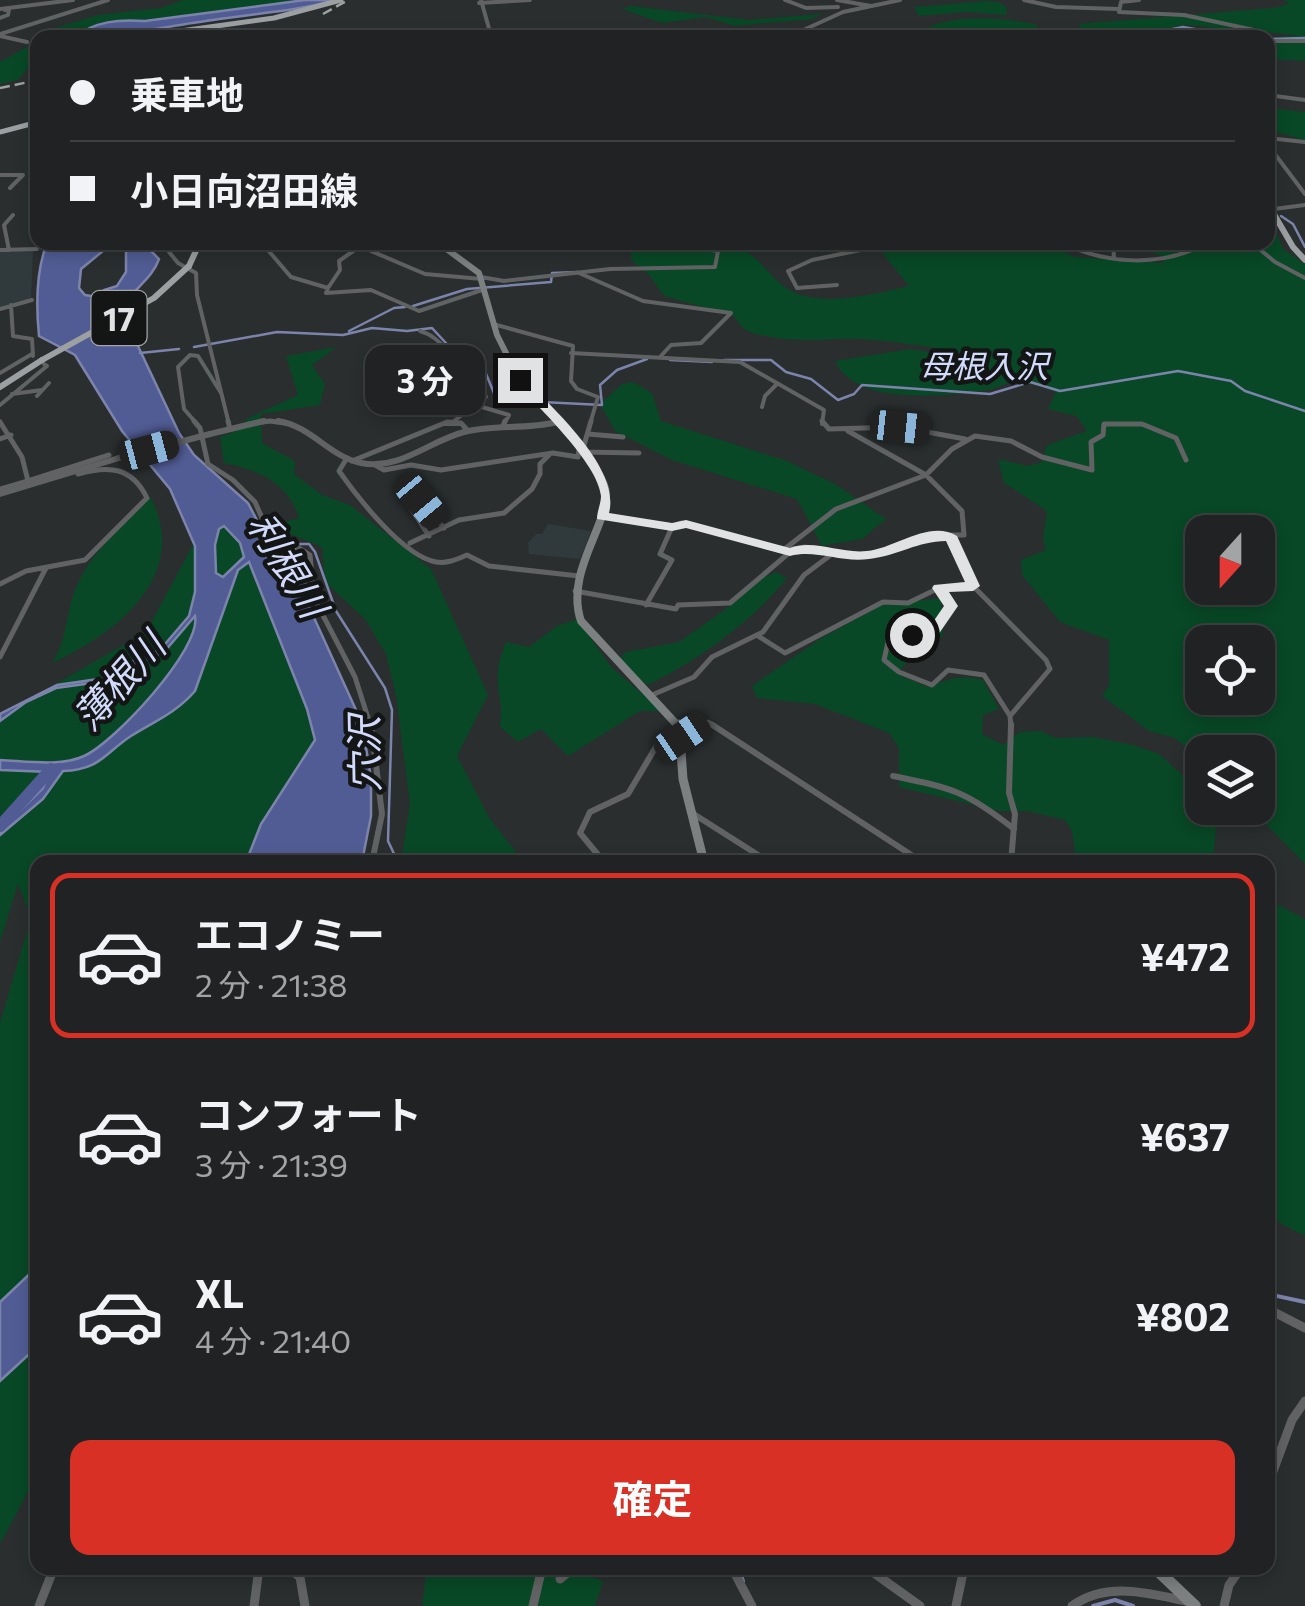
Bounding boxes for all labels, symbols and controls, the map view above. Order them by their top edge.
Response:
text: 乗車地 [130,70,244,117]
text: 小日向沼田線 [130,166,358,213]
road number: 17 [92,291,146,345]
callout: 3 分 [365,345,485,415]
water label: 母根入沢 [920,345,1052,385]
route end [498,358,543,403]
text: 3 分 [397,360,453,400]
car [869,409,931,445]
car [116,428,182,472]
car [390,468,452,534]
water label: 利根川 [239,503,341,628]
north arrow [1185,515,1275,605]
map controls [1185,515,1275,825]
route start [890,613,935,658]
water label: 薄根川 [62,619,176,738]
button: locate [1185,625,1275,715]
car [649,708,715,766]
water label: 穴沢 [339,711,387,792]
button: layers [1185,735,1275,825]
text: エコノミー [195,910,385,957]
icon: car [75,911,165,1001]
text: ¥472 [1140,932,1230,979]
text: 2 分 · 21:38 [195,964,347,1004]
text: コンフォート [195,1090,422,1137]
icon: car [75,1091,165,1181]
text: ¥637 [1140,1112,1230,1159]
text: 3 分 · 21:39 [195,1144,348,1184]
text: XL [195,1269,244,1316]
icon: car [75,1271,165,1361]
text: ¥802 [1136,1292,1230,1339]
text: 4 分 · 21:40 [195,1320,351,1360]
button: 確定 [70,1440,1235,1555]

